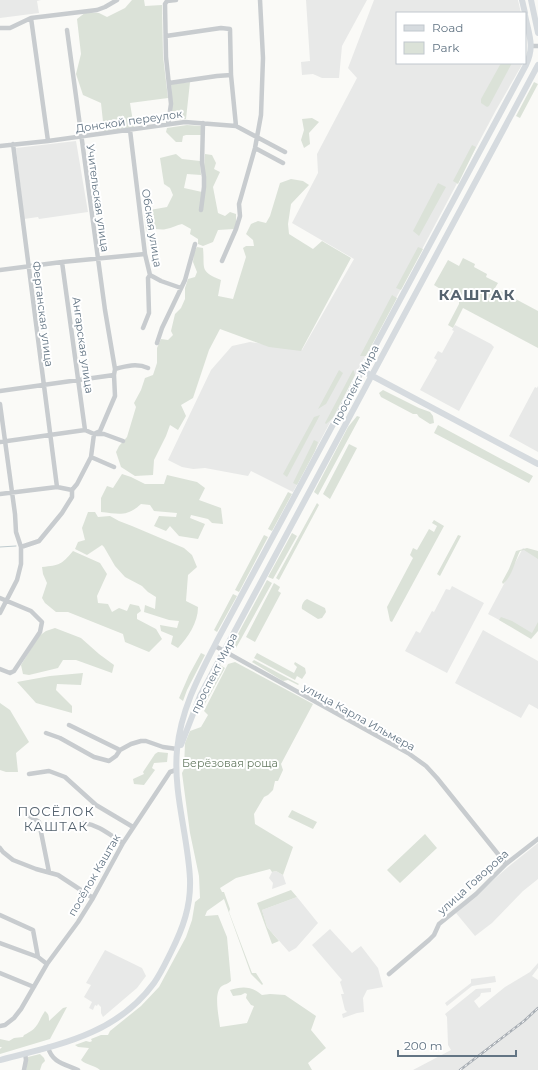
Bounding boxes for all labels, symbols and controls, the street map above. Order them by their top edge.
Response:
legend [396,12,526,64]
text: Road [432,20,463,35]
text: Park [432,40,460,55]
street label: Донской переулок [75,107,184,135]
street label: Учительская улица [83,143,113,253]
street label: Обская улица [139,188,165,268]
street label: Ферганская улица [30,260,56,368]
district label: КАШТАК [439,285,515,304]
street label: Ангарская улица [69,296,97,394]
street label: проспект Мира [328,343,382,427]
street label: проспект Мира [188,630,240,716]
street label: улица Карла Ильмера [299,680,418,754]
park label: Берёзовая роща [182,756,278,770]
district label: ПОСЁЛОК КАШТАК [17,803,95,834]
street label: посёлок Каштак [65,831,124,919]
street label: улица Говорова [434,847,511,918]
scale bar [398,1032,516,1058]
text: 200 m [404,1038,443,1053]

